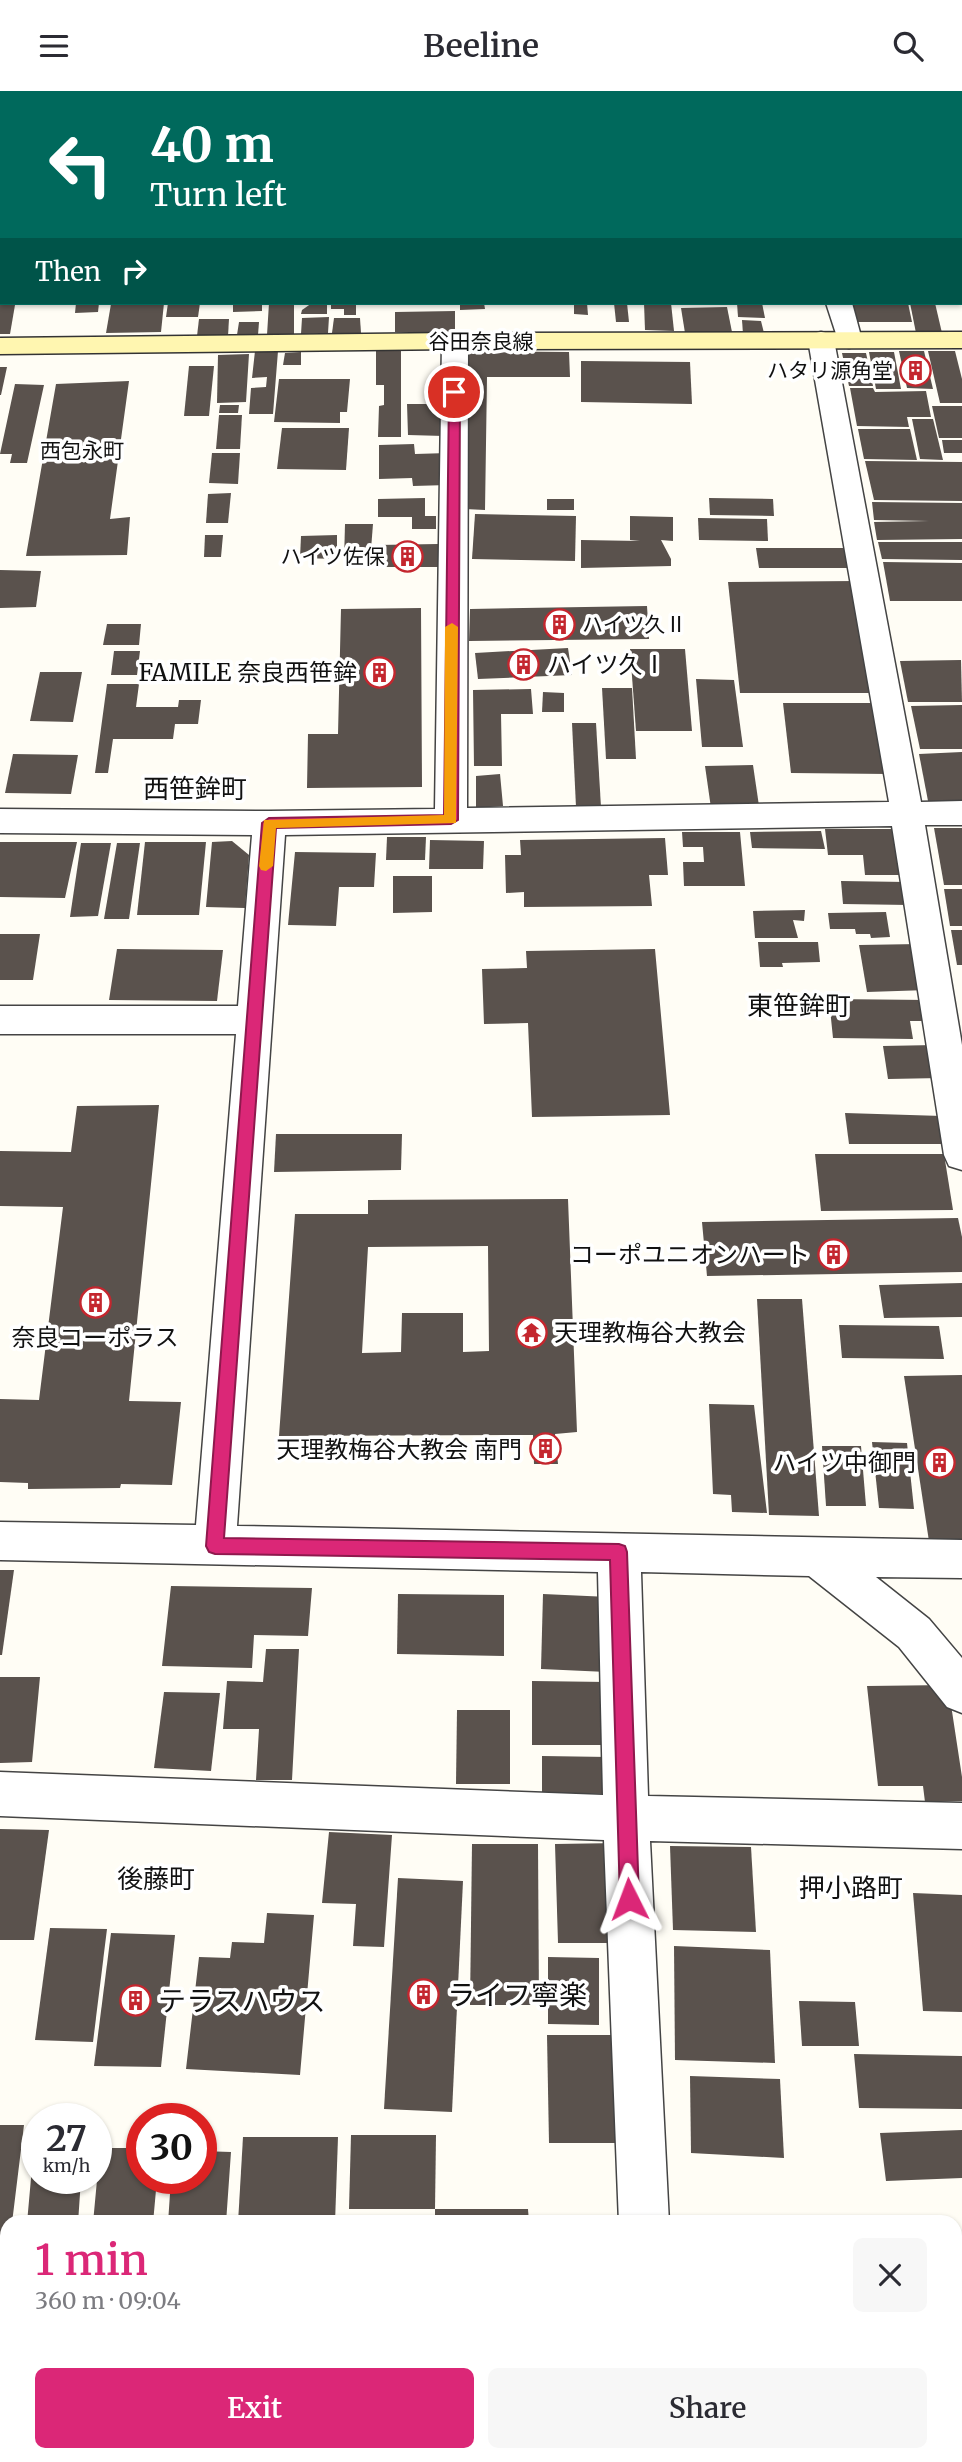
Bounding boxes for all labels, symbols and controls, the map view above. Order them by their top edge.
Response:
text: Beeline [423,26,539,66]
icon: menu [35,27,73,65]
icon: search [889,27,927,65]
text: 40 m [150,114,274,175]
icon: left [35,119,126,210]
text: Turn left [150,175,287,215]
icon: right [115,252,153,290]
text: Then [35,255,101,288]
street label: 谷田奈良線 [429,328,534,355]
building icon: ハタリ源角堂 [899,353,933,387]
place label: ハタリ源角堂 [767,357,893,384]
pin [424,362,484,422]
icon: arrive [435,373,473,411]
district label: 西包永町 [40,437,124,464]
building icon: ハイツ佐保 [391,539,425,573]
place label: ハイツ佐保 [280,543,385,570]
building icon: ハイツ久Ⅱ [542,607,576,641]
place label: ハイツ久Ⅱ [582,611,687,638]
building icon: ハイツ久Ⅰ [507,647,541,681]
place label: ハイツ久Ⅰ [547,649,667,680]
building icon: FAMILE 奈良西笹鉾 [363,655,397,689]
place label: FAMILE 奈良西笹鉾 [138,657,357,688]
district label: 西笹鉾町 [143,772,247,805]
district label: 東笹鉾町 [747,989,851,1022]
building icon: コーポユニオンハート [816,1237,850,1271]
place label: コーポユニオンハート [570,1239,810,1270]
building icon: 奈良コーポラス [78,1286,112,1320]
temple icon: 天理教梅谷大教会 [514,1315,548,1349]
place label: 天理教梅谷大教会 [554,1317,746,1348]
place label: 奈良コーポラス [11,1322,179,1353]
building icon: 天理教梅谷大教会 南門 [528,1432,562,1466]
place label: 天理教梅谷大教会 南門 [276,1434,522,1465]
building icon: ハイツ中御門 [922,1445,956,1479]
place label: ハイツ中御門 [772,1447,916,1478]
district label: 後藤町 [117,1862,195,1895]
position arrow [592,1862,666,1936]
district label: 押小路町 [799,1871,903,1904]
place label: ライフ寧楽 [447,1977,587,2013]
building icon: ライフ寧楽 [407,1978,441,2012]
place label: テラスハウス [158,1983,325,2019]
building icon: テラスハウス [118,1984,152,2018]
speed limit sign: 30 [126,2103,217,2194]
text: 27 [46,2117,87,2161]
text: km/h [43,2154,90,2177]
text: 1 min [35,2234,148,2286]
button: close [853,2238,927,2312]
text: 360 m · 09:04 [35,2286,181,2315]
button: Exit [35,2368,474,2448]
button: Share [488,2368,927,2448]

